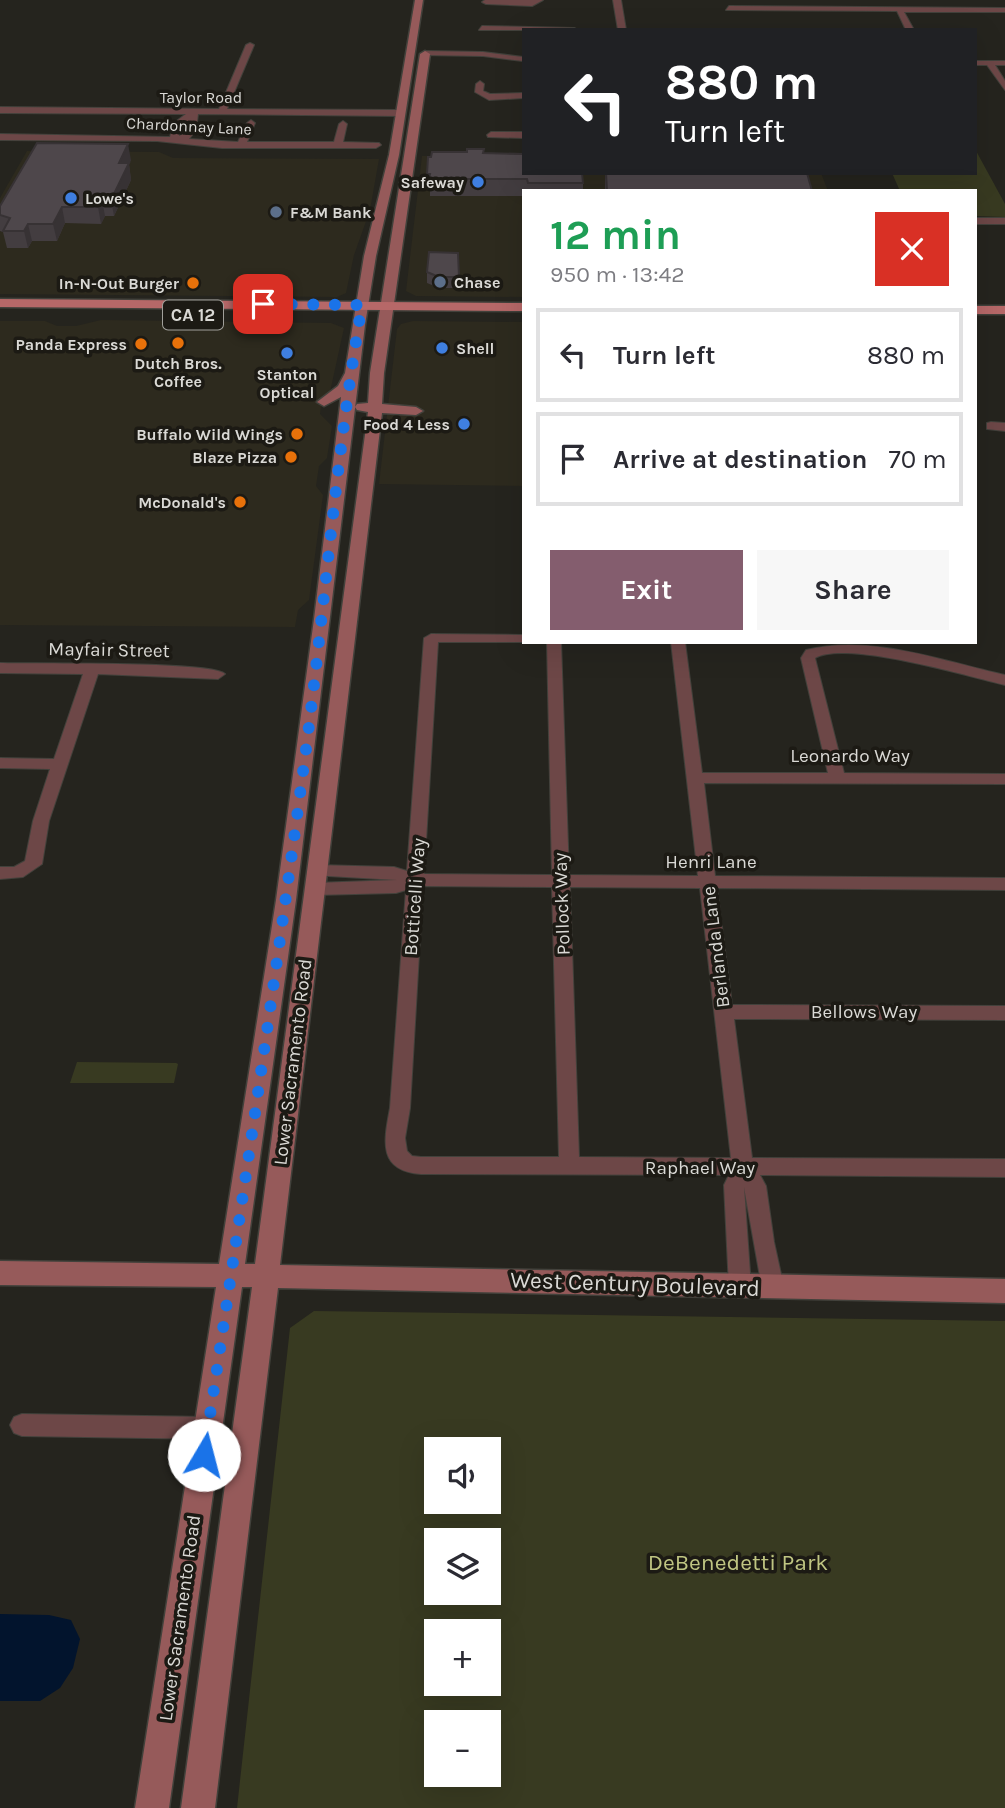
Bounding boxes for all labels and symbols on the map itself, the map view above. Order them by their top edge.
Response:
street label: Taylor Road [160,88,242,107]
street label: Chardonnay Lane [126,113,252,139]
place label: Safeway [401,173,464,192]
marker: Safeway [470,174,486,190]
place label: Lowe's [85,189,134,208]
marker: Lowe's [63,190,79,206]
place label: F&M Bank [290,203,372,222]
marker: F&M Bank [268,204,284,220]
place label: Chase [454,273,500,292]
place label: In-N-Out Burger [59,274,180,293]
pin [233,274,293,334]
marker: Chase [432,274,448,290]
marker: In-N-Out Burger [185,275,201,291]
road number: CA 12 [163,300,223,330]
place label: Panda Express [16,335,127,354]
marker: Dutch Bros. Coffee [170,335,186,351]
marker: Panda Express [133,336,149,352]
place label: Shell [456,339,494,358]
marker: Shell [434,340,450,356]
marker: Stanton Optical [279,345,295,361]
place label: Dutch Bros. Coffee [134,354,222,391]
place label: Stanton Optical [256,365,318,402]
place label: Food 4 Less [363,415,450,434]
marker: Food 4 Less [456,416,472,432]
place label: Buffalo Wild Wings [136,425,283,444]
marker: Buffalo Wild Wings [289,426,305,442]
place label: Blaze Pizza [192,448,277,467]
marker: Blaze Pizza [283,449,299,465]
place label: McDonald's [138,493,226,512]
marker: McDonald's [232,494,248,510]
street label: Mayfair Street [48,638,170,662]
street label: Leonardo Way [790,745,910,767]
street label: Botticelli Way [400,837,430,957]
street label: Henri Lane [665,851,757,873]
street label: Pollock Way [549,852,575,956]
street label: Berlanda Lane [698,885,734,1009]
street label: Lower Sacramento Road [269,957,317,1167]
street label: Bellows Way [811,1001,917,1023]
street label: Raphael Way [645,1157,755,1179]
street label: West Century Boulevard [510,1266,760,1302]
position arrow [167,1418,241,1492]
street label: Lower Sacramento Road [155,1513,205,1723]
park label: DeBenedetti Park [648,1549,828,1576]

